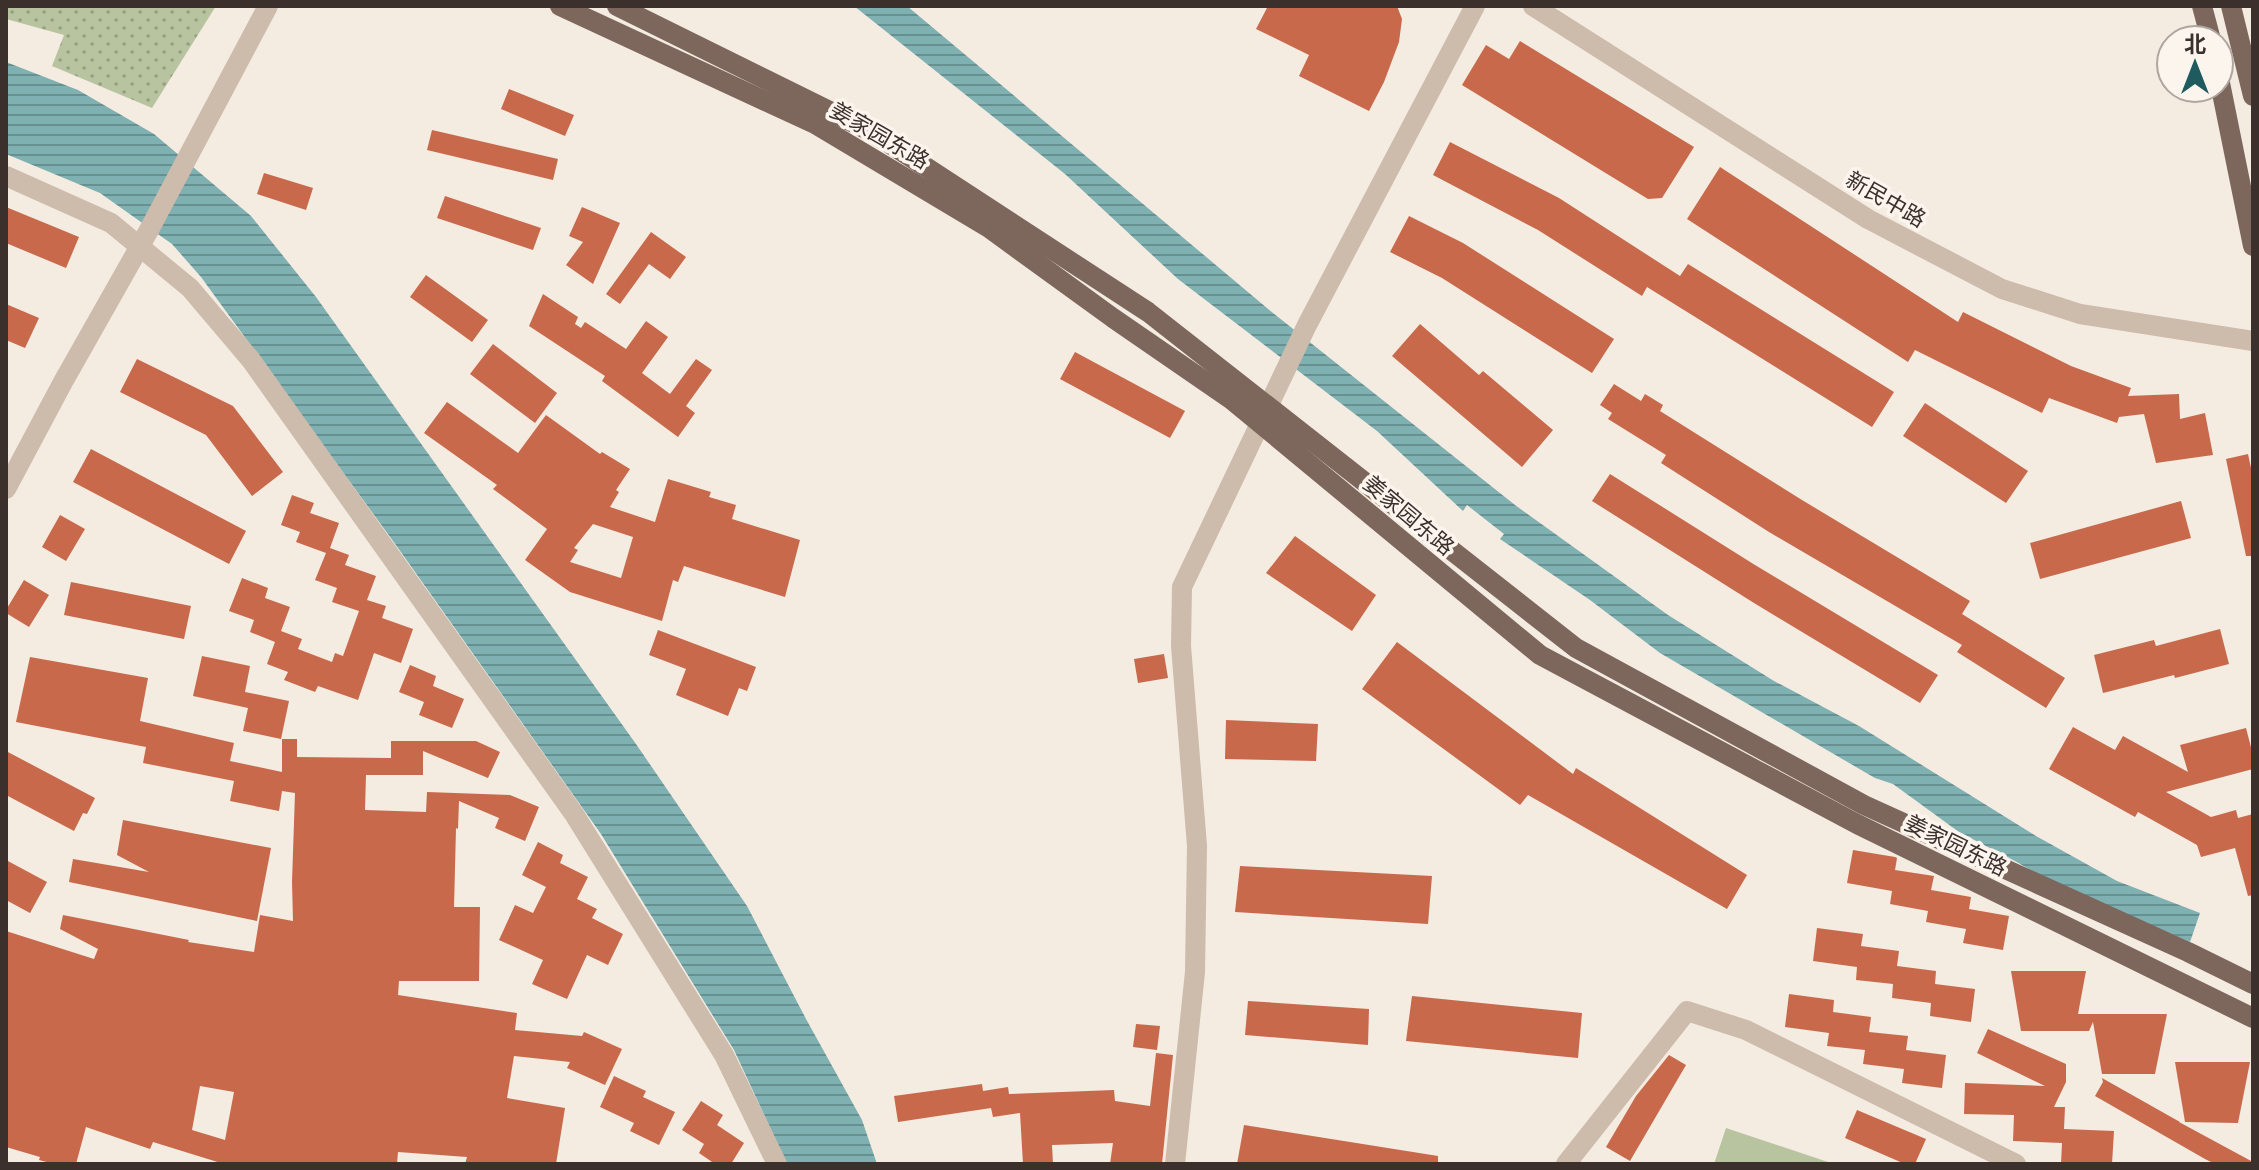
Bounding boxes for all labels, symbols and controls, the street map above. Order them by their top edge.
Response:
north arrow [2155,24,2235,104]
text: 北 [2184,31,2206,58]
street label: 姜家园东路 [825,96,934,175]
street label: 新民中路 [1841,166,1931,233]
street label: 姜家园东路 [1358,470,1459,561]
street label: 姜家园东路 [1900,809,2011,882]

